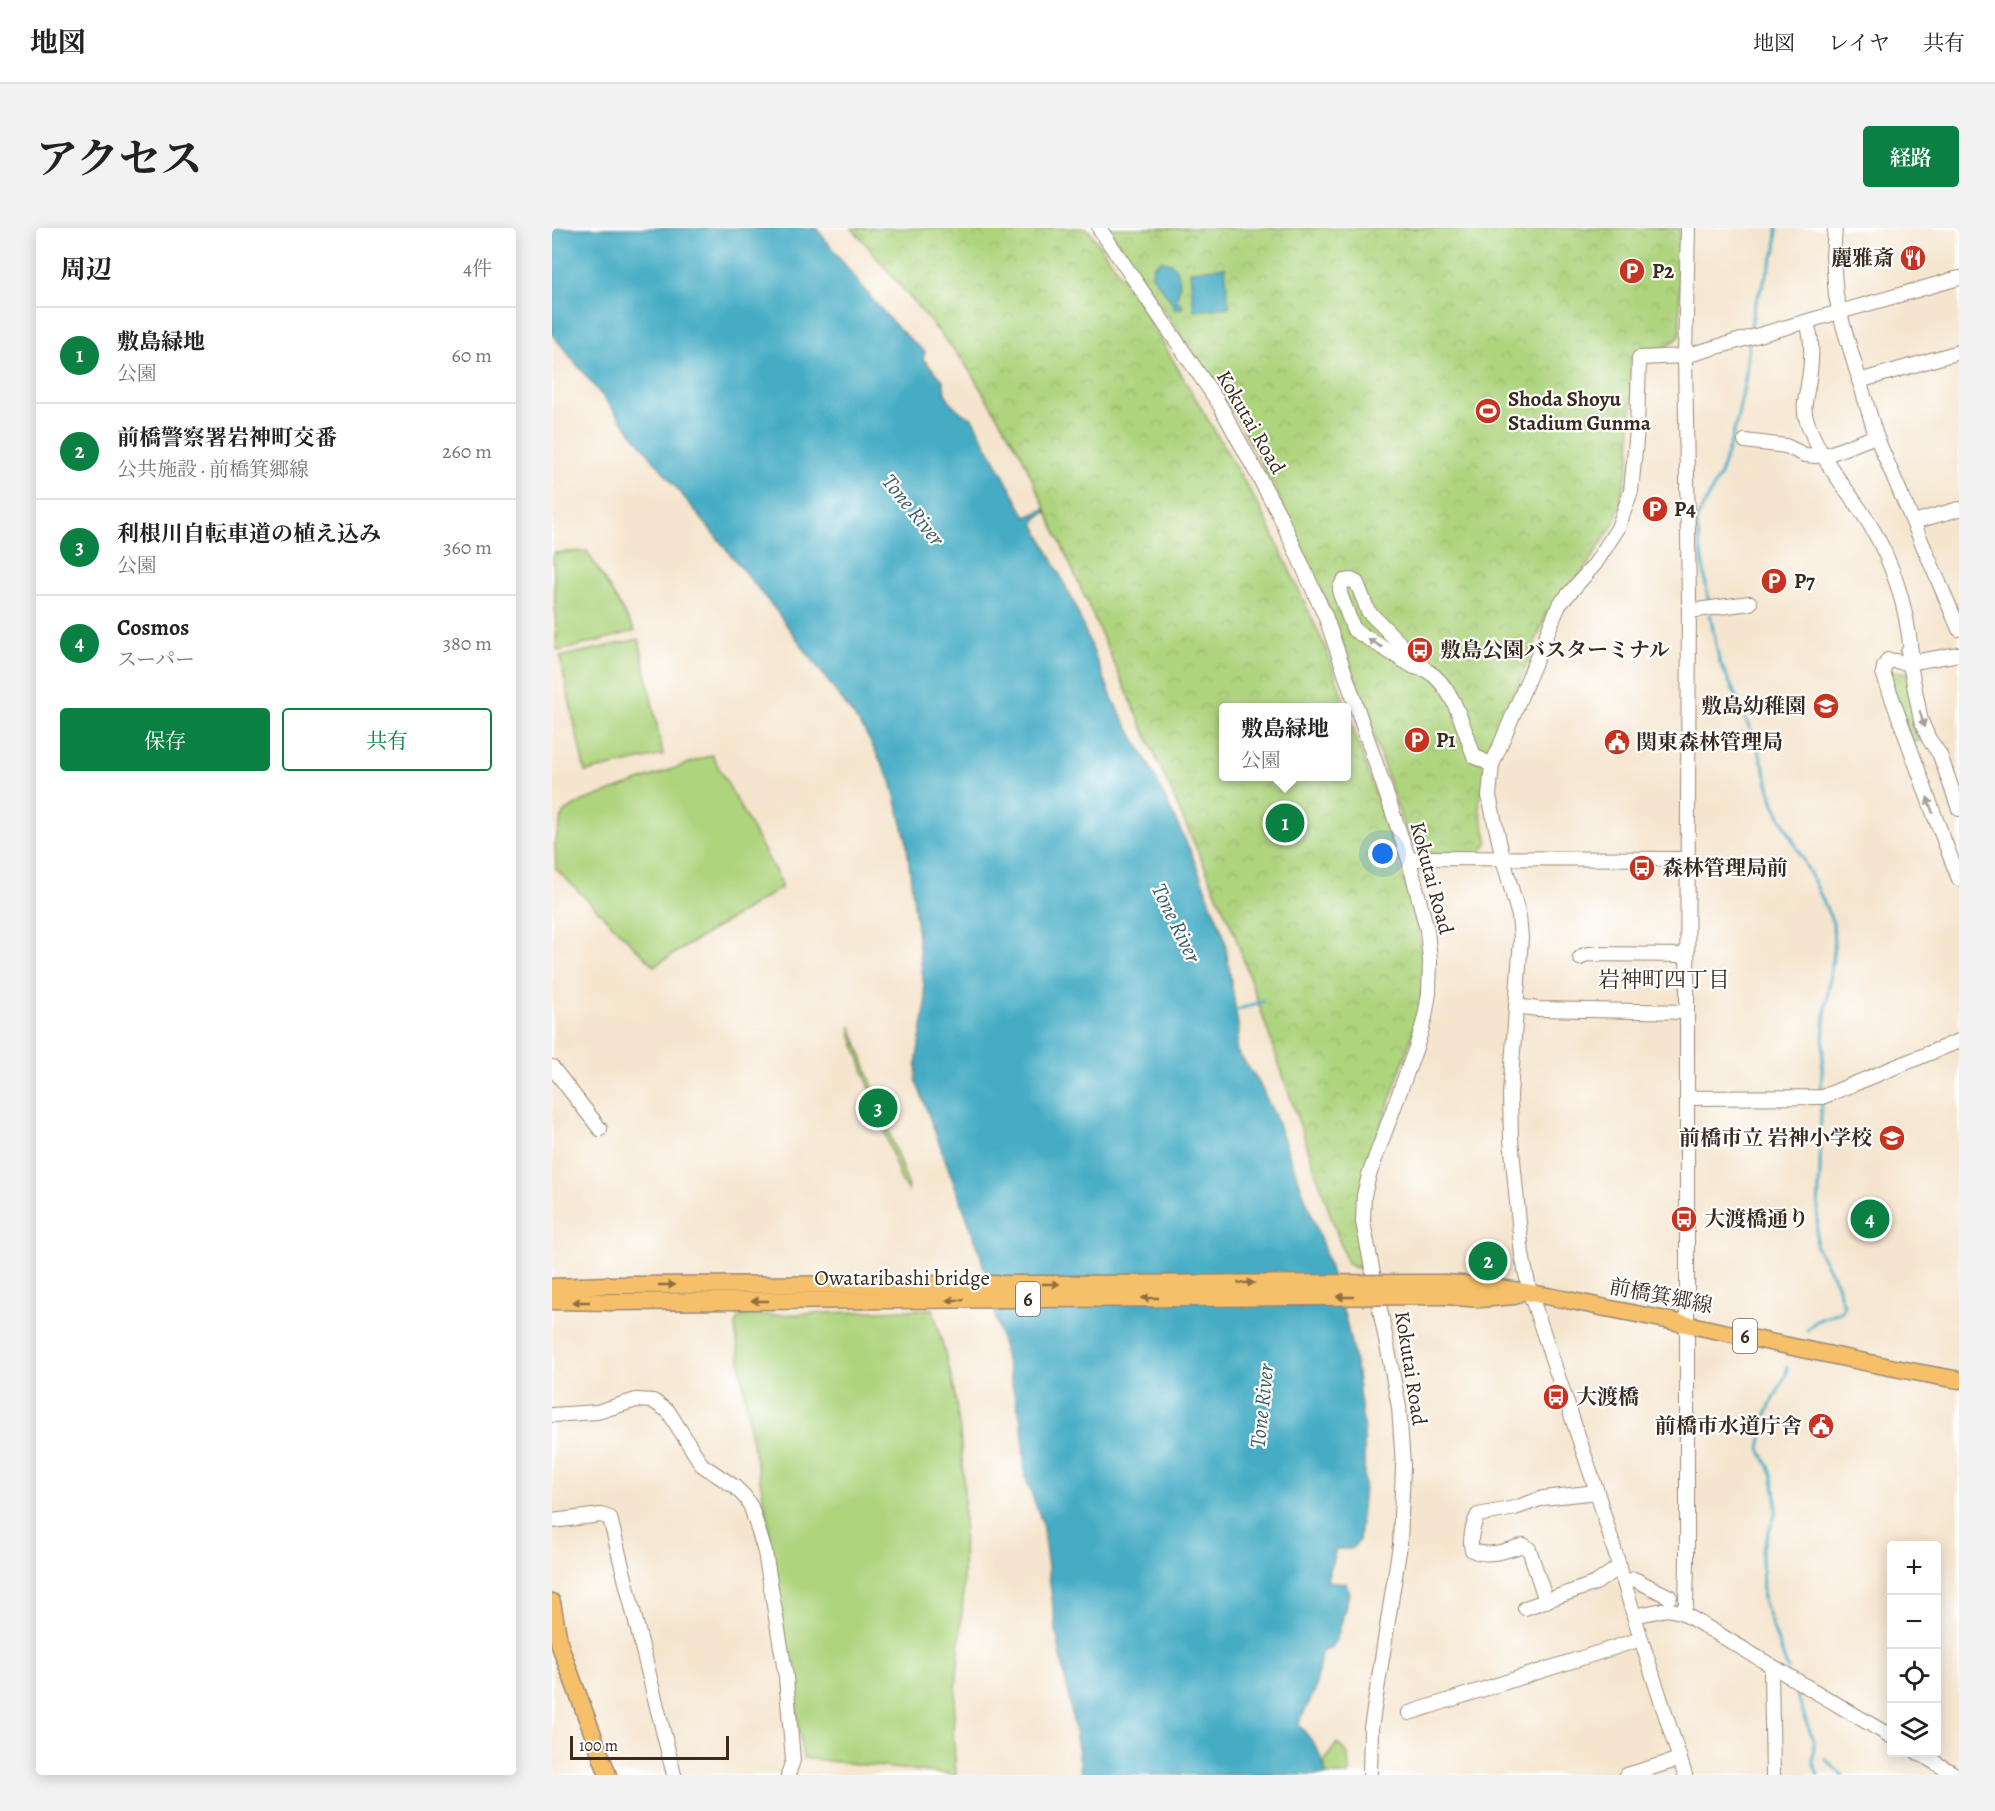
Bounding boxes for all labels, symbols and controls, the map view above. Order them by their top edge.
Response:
text: 地図 [30,24,86,62]
text: 地図 [1753,29,1795,57]
text: レイヤ [1828,29,1890,57]
text: 共有 [1923,29,1965,57]
button: 経路 [1863,126,1959,187]
text: アクセス [36,130,203,187]
restaurant icon: 麗雅斎 [1898,243,1928,273]
place label: 麗雅斎 [1831,244,1894,272]
text: 周辺 [60,252,112,287]
text: 4件 [463,255,492,282]
parking icon: P2 [1617,256,1647,286]
place label: P2 [1652,257,1674,285]
text: 敷島緑地 [117,327,205,357]
text: 1 [76,342,83,369]
text: 60 m [452,342,492,369]
text: 公園 [117,360,157,387]
street label: Kokutai Road [1210,365,1292,480]
place label: Shoda Shoyu Stadium Gunma [1508,385,1652,437]
sports icon: Shoda Shoyu Stadium Gunma [1473,396,1503,426]
text: 前橋警察署岩神町交番 [117,423,337,453]
text: 2 [75,438,84,465]
text: 260 m [442,438,492,465]
text: 公共施設 · 前橋箕郷線 [117,456,309,483]
water label: Tone River [875,468,952,553]
parking icon: P4 [1640,494,1670,524]
place label: P4 [1674,495,1696,523]
text: 利根川自転車道の植え込み [117,519,381,549]
text: 3 [75,534,84,561]
text: 360 m [443,534,492,561]
text: 公園 [117,552,157,579]
parking icon: P7 [1759,566,1789,596]
place label: P7 [1794,567,1815,595]
text: Cosmos [117,613,189,643]
text: 4 [75,630,84,657]
text: 380 m [443,630,492,657]
bus stop icon: 敷島公園バスターミナル [1405,635,1435,665]
place label: 敷島公園バスターミナル [1440,636,1670,664]
one-way arrow [1367,638,1383,649]
text: スーパー [117,646,195,673]
school or university icon: 敷島幼稚園 [1811,691,1841,721]
place label: 敷島幼稚園 [1701,692,1806,720]
popup [1219,703,1351,781]
button: 保存 [60,708,270,771]
button: 共有 [282,708,492,771]
one-way arrow [1918,710,1927,728]
text: 敷島緑地 [1241,714,1329,744]
parking icon: P1 [1402,725,1432,755]
place label: P1 [1436,726,1456,754]
public building icon: 関東森林管理局 [1602,727,1632,757]
place label: 関東森林管理局 [1636,728,1783,756]
text: 公園 [1241,747,1281,774]
one-way arrow [1925,796,1935,814]
pin: 1 [1266,800,1304,846]
street label: Kokutai Road [1404,819,1461,938]
your location [1368,839,1397,868]
bus stop icon: 森林管理局前 [1627,853,1657,883]
place label: 森林管理局前 [1662,854,1788,882]
water label: Tone River [1144,878,1209,969]
district label: 岩神町四丁目 [1598,965,1730,995]
pin: 3 [858,1086,898,1130]
school or university icon: 前橋市立 岩神小学校 [1877,1123,1907,1153]
place label: 前橋市立 岩神小学校 [1679,1124,1872,1152]
pin: 4 [1850,1196,1890,1242]
bus stop icon: 大渡橋通り [1669,1204,1699,1234]
place label: 大渡橋通り [1704,1205,1809,1233]
pin: 2 [1468,1238,1508,1284]
street label: Owataribashi bridge [814,1264,990,1292]
street label: 前橋箕郷線 [1607,1272,1715,1320]
one-way arrow [1237,1278,1256,1288]
one-way arrow [1042,1279,1061,1289]
one-way arrow [658,1280,677,1290]
road number: 6 [1016,1282,1040,1316]
one-way arrow [1336,1292,1355,1302]
one-way arrow [1141,1294,1160,1303]
one-way arrow [946,1295,965,1305]
one-way arrow [751,1296,770,1306]
one-way arrow [571,1297,590,1307]
street label: Kokutai Road [1388,1309,1434,1428]
road number: 6 [1733,1319,1757,1353]
water label: Tone River [1243,1361,1281,1450]
bus stop icon: 大渡橋 [1541,1382,1571,1412]
place label: 大渡橋 [1576,1383,1639,1411]
public building icon: 前橋市水道庁舎 [1806,1411,1836,1441]
place label: 前橋市水道庁舎 [1655,1412,1802,1440]
map controls [1887,1541,1941,1757]
button: + [1887,1541,1941,1595]
button: − [1887,1595,1941,1649]
button: locate [1887,1649,1941,1703]
button: layers [1887,1703,1941,1757]
scale bar [570,1733,729,1760]
text: 100 m [579,1735,618,1757]

